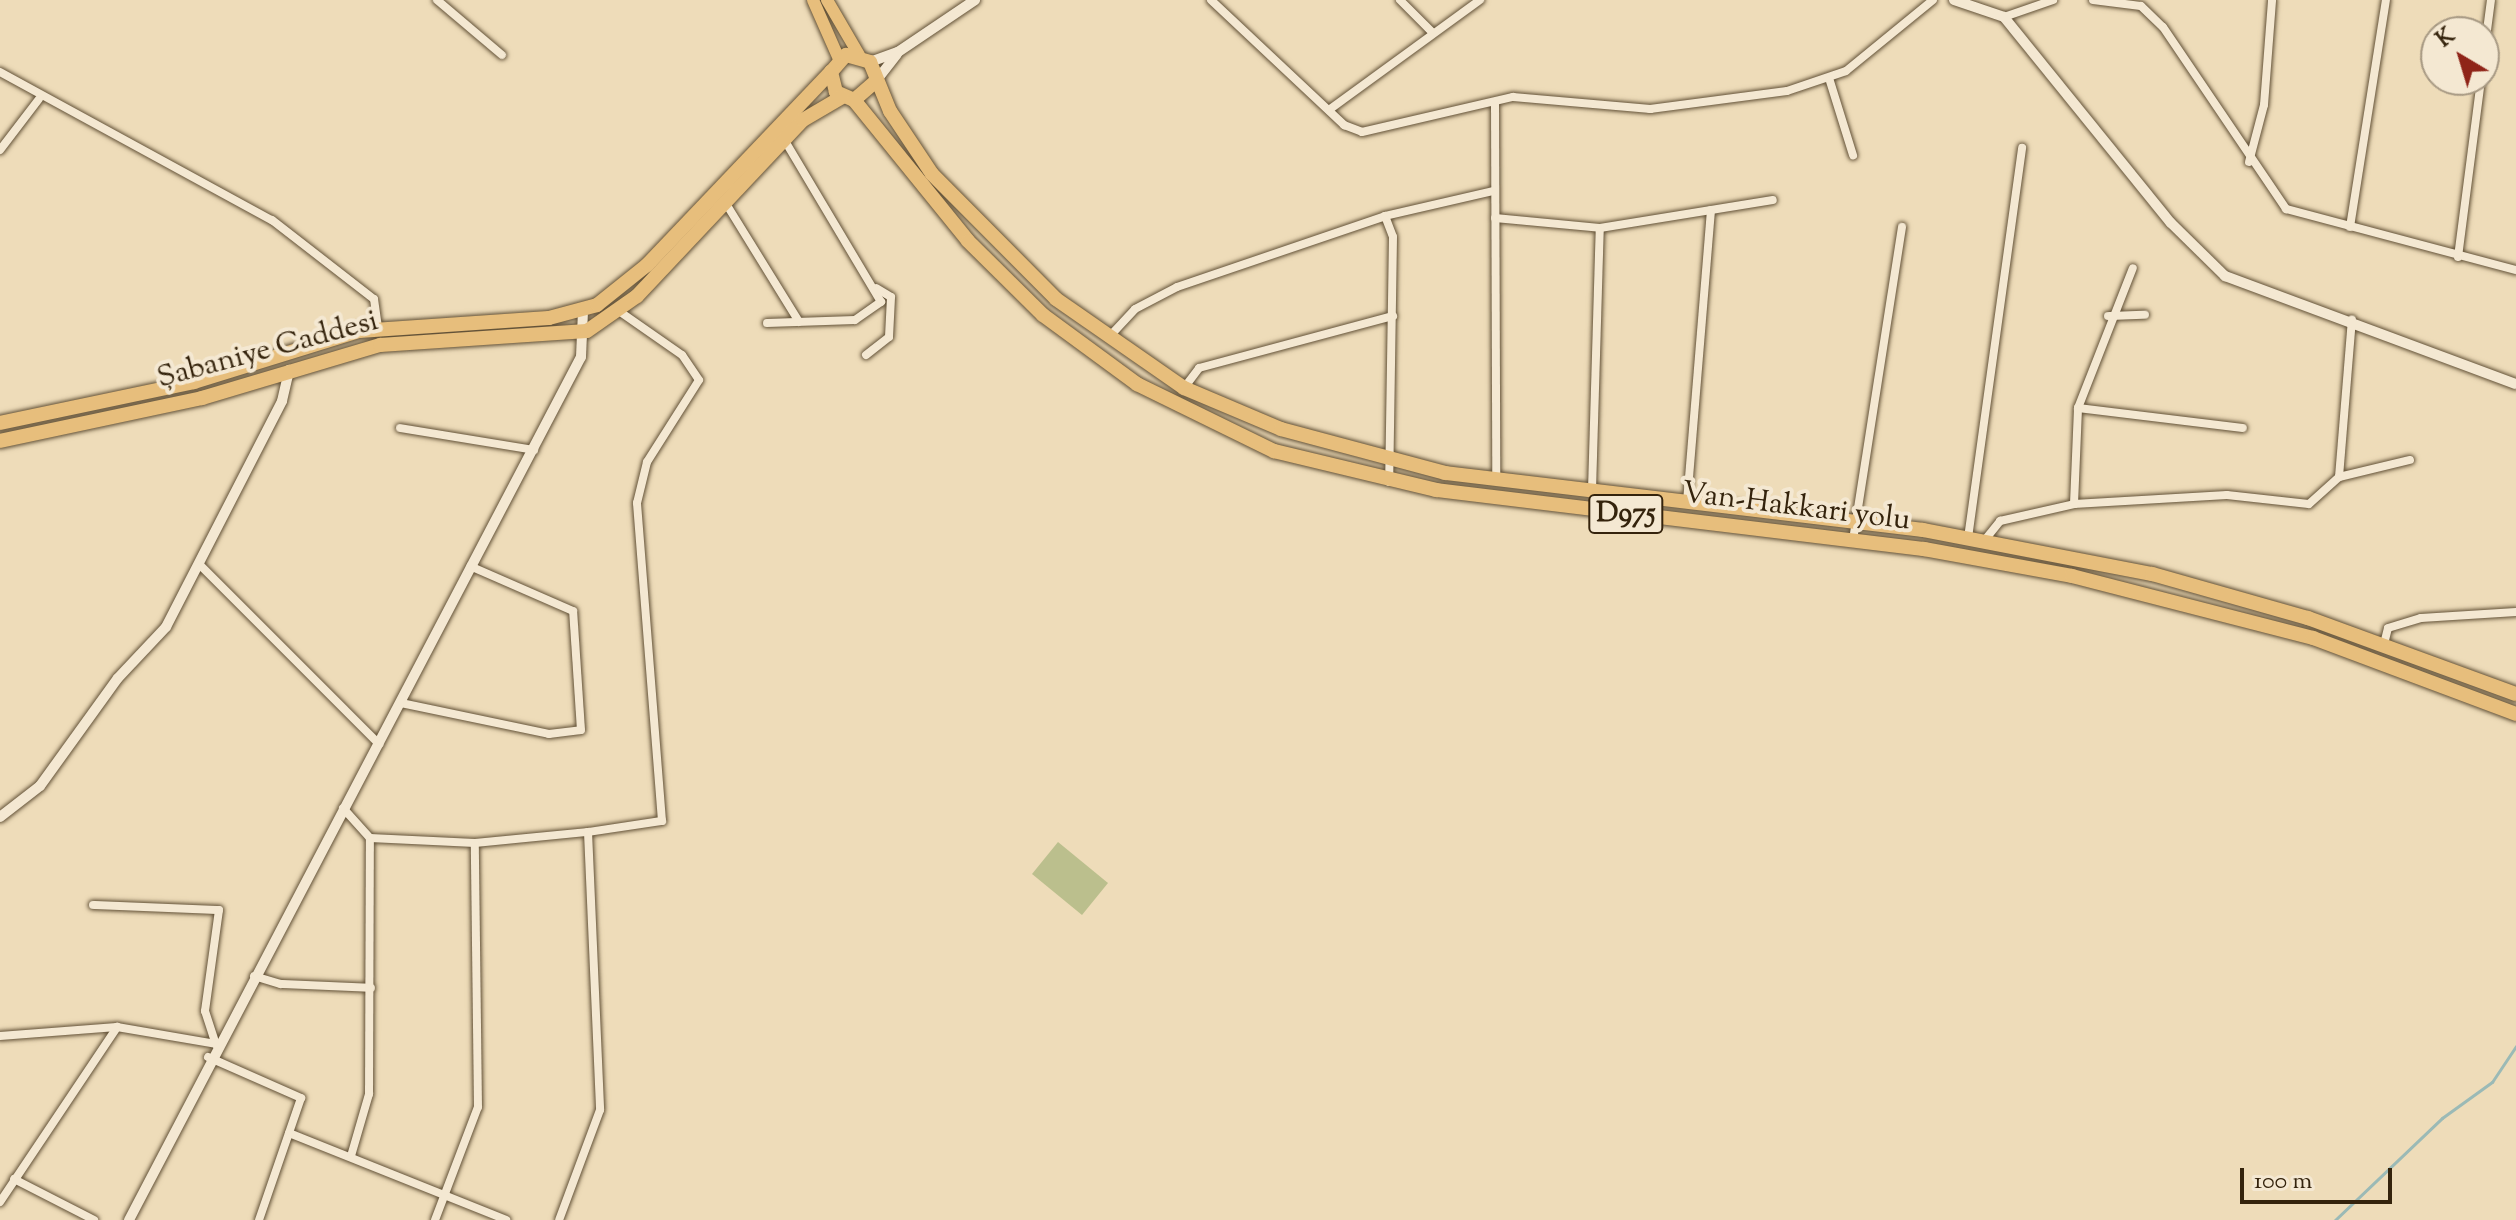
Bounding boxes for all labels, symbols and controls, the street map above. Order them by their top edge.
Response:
north arrow [2420,16,2500,96]
text: K [2430,21,2463,56]
street label: Şabaniye Caddesi [154,304,382,398]
street label: Van-Hakkari yolu [1680,476,1912,540]
road number: D975 [1588,490,1664,538]
scale bar [2244,1152,2396,1202]
text: 100 m [2254,1165,2312,1199]

